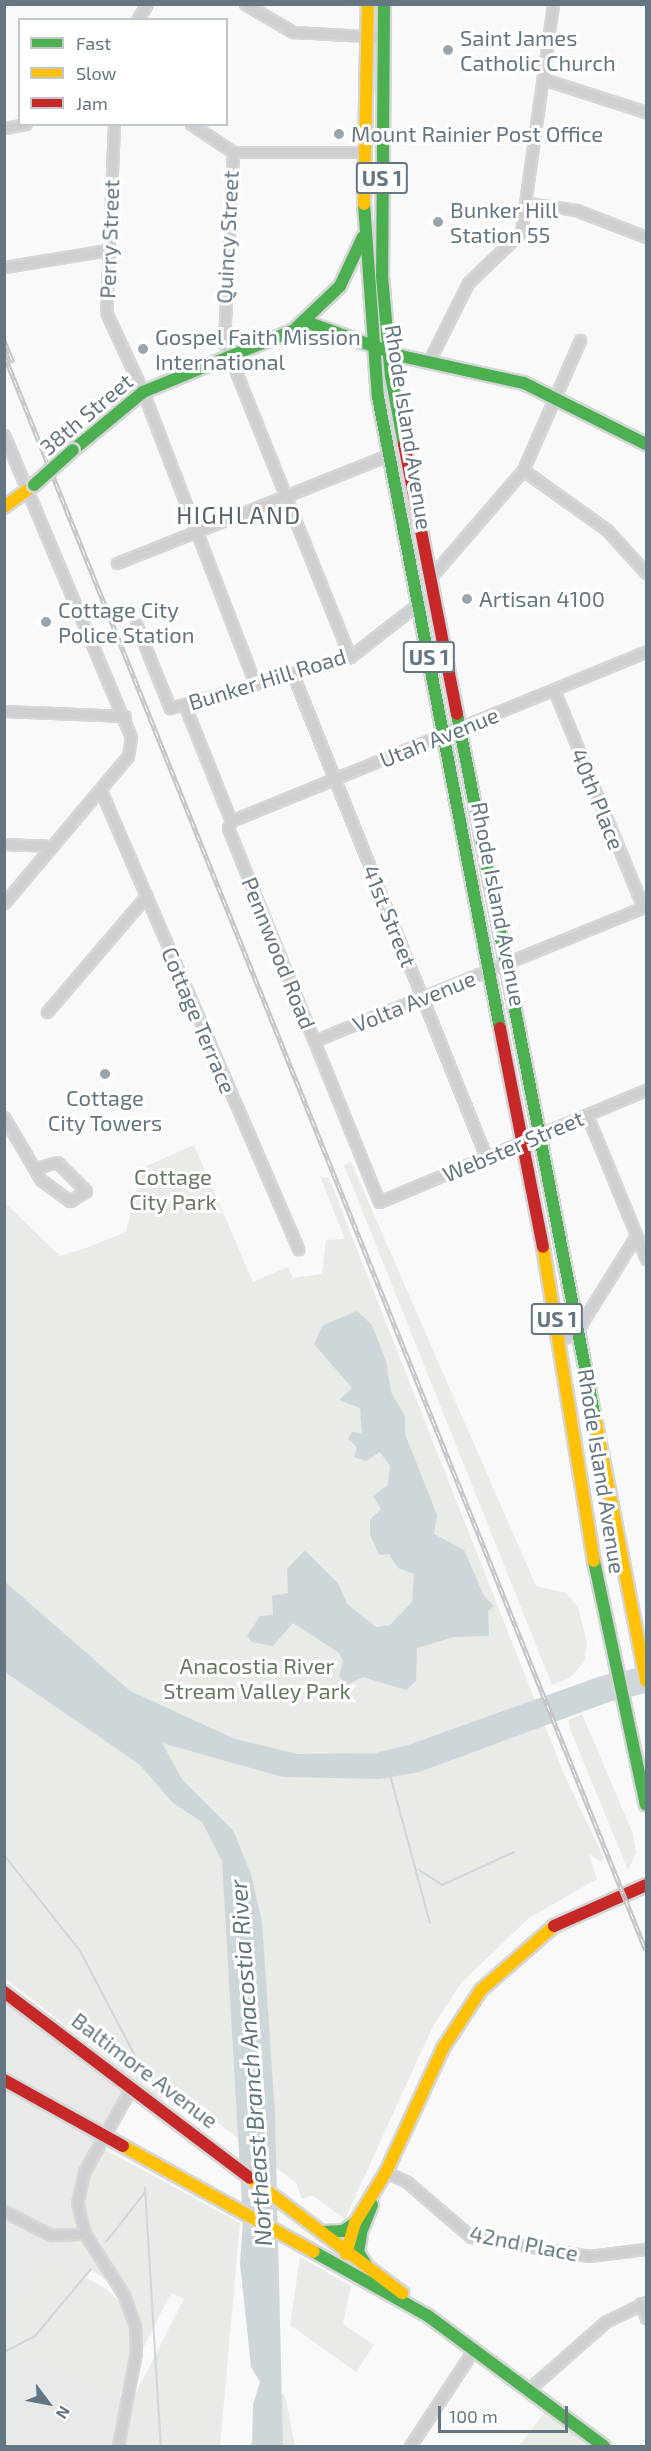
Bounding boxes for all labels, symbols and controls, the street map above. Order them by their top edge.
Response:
legend [18,18,228,126]
place label: Saint James Catholic Church [460,24,616,76]
text: Fast [76,32,111,54]
marker: Saint James Catholic Church [441,43,455,57]
text: Slow [76,62,116,84]
text: Jam [76,92,108,114]
place label: Mount Rainier Post Office [351,121,604,147]
marker: Mount Rainier Post Office [332,127,346,141]
road number: US 1 [355,160,409,196]
street label: Quincy Street [210,169,244,305]
street label: Perry Street [94,179,124,299]
place label: Bunker Hill Station 55 [450,196,559,248]
marker: Bunker Hill Station 55 [431,215,445,229]
street label: Rhode Island Avenue [380,322,438,532]
place label: Gospel Faith Mission International [155,323,361,374]
marker: Gospel Faith Mission International [136,342,150,356]
street label: 38th Street [34,368,138,460]
district label: HIGHLAND [176,501,302,529]
place label: Artisan 4100 [479,586,605,612]
marker: Artisan 4100 [460,592,474,606]
place label: Cottage City Police Station [58,596,194,648]
marker: Cottage City Police Station [39,615,53,629]
road number: US 1 [402,639,456,675]
street label: Bunker Hill Road [185,642,349,716]
street label: Utah Avenue [375,701,503,773]
street label: 40th Place [566,745,630,853]
street label: Rhode Island Avenue [466,800,532,1008]
street label: 41st Street [358,861,422,971]
street label: Pennwood Road [237,873,321,1033]
street label: Cottage Terrace [156,943,242,1097]
street label: Volta Avenue [349,964,479,1038]
marker: Cottage City Towers [98,1067,112,1081]
place label: Cottage City Towers [47,1084,163,1136]
street label: Webster Street [438,1104,588,1188]
park label: Cottage City Park [129,1163,217,1214]
road number: US 1 [530,1301,584,1337]
street label: Rhode Island Avenue [573,1366,631,1576]
park label: Anacostia River Stream Valley Park [163,1652,351,1704]
water label: Northeast Branch Anacostia River [223,1878,277,2248]
street label: Baltimore Avenue [67,2006,223,2134]
street label: 42nd Place [467,2220,581,2266]
north arrow [18,2373,78,2433]
scale bar [441,2394,572,2432]
text: N [53,2403,75,2423]
text: 100 m [449,2405,498,2427]

